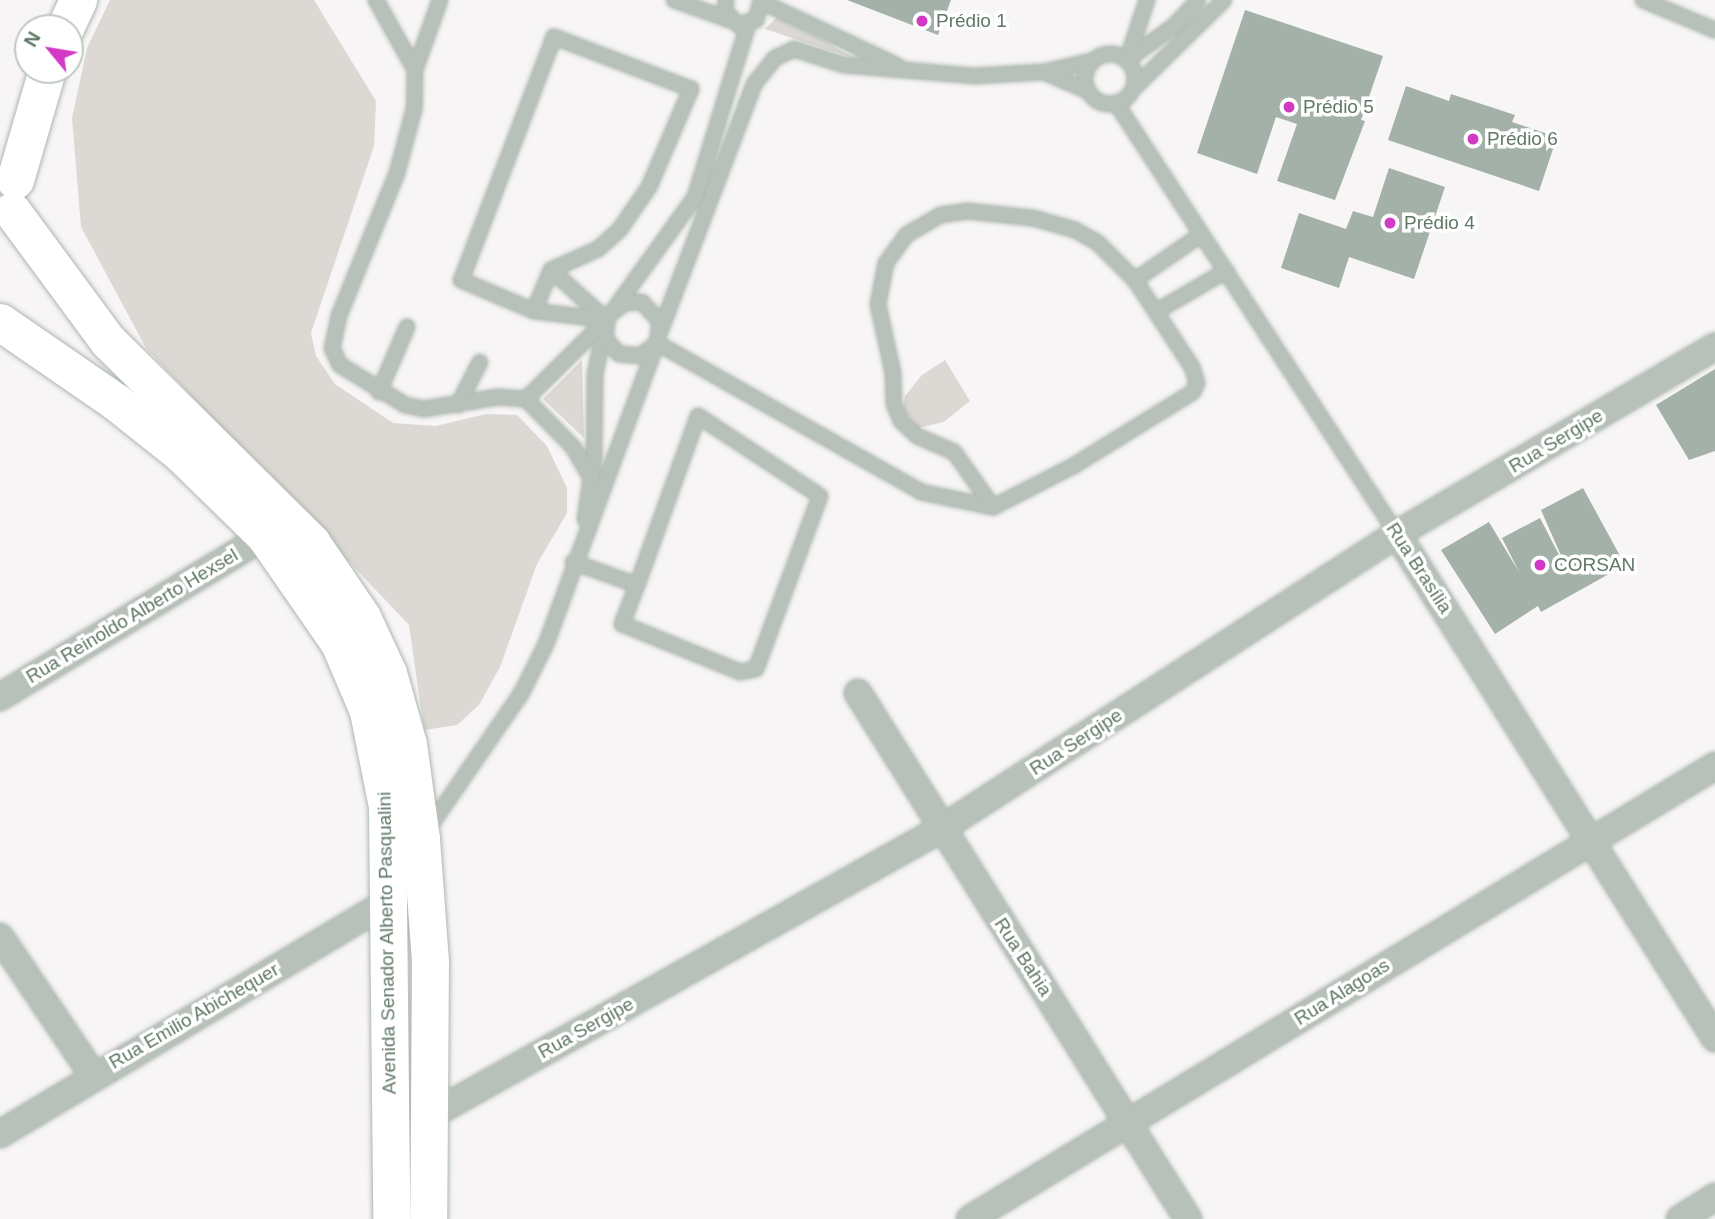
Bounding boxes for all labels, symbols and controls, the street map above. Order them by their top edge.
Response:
place label: Prédio 1 [936,10,1007,32]
marker: Prédio 1 [914,13,930,29]
north arrow [14,14,84,84]
text: N [20,28,45,50]
place label: Prédio 5 [1303,96,1374,118]
marker: Prédio 5 [1281,99,1297,115]
place label: Prédio 6 [1487,128,1558,150]
marker: Prédio 6 [1465,131,1481,147]
place label: Prédio 4 [1404,212,1475,234]
marker: Prédio 4 [1382,215,1398,231]
street label: Rua Sergipe [1505,404,1607,478]
street label: Rua Brasília [1381,518,1457,618]
street label: Rua Reinoldo Alberto Hexsel [22,543,242,689]
place label: CORSAN [1554,554,1635,576]
marker: CORSAN [1532,557,1548,573]
street label: Rua Sergipe [1025,704,1127,780]
street label: Avenida Senador Alberto Pasqualini [373,791,401,1095]
street label: Rua Bahia [989,914,1057,1000]
street label: Rua Alagoas [1290,954,1394,1030]
street label: Rua Emilio Abichequer [105,958,283,1074]
street label: Rua Sergipe [534,992,638,1064]

